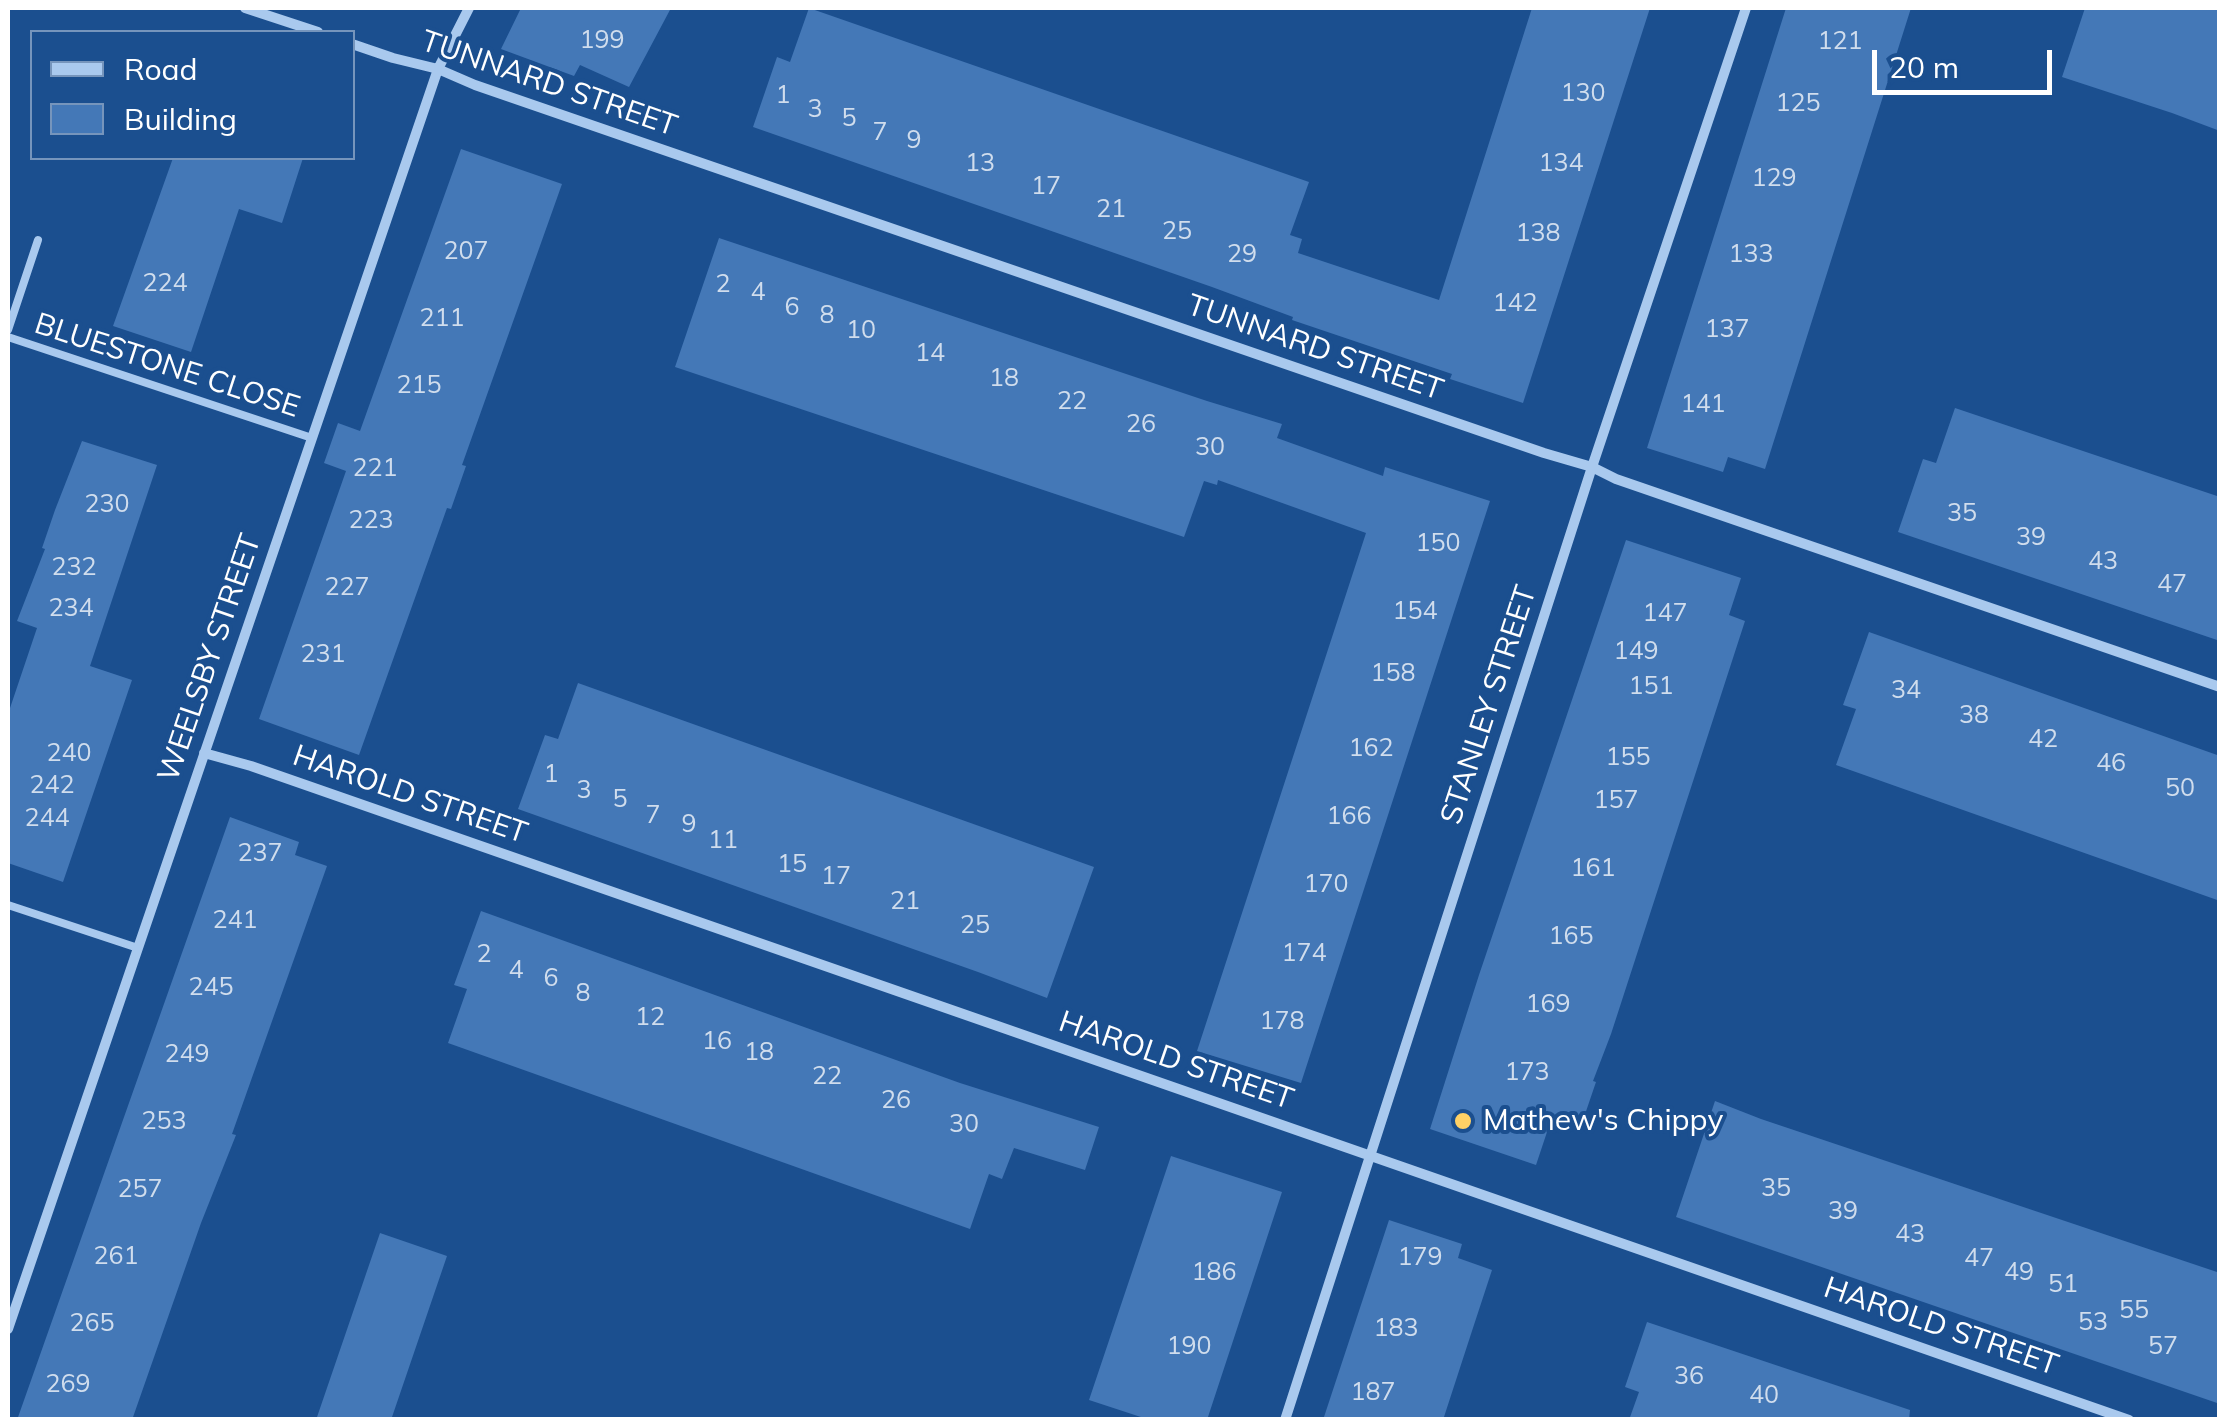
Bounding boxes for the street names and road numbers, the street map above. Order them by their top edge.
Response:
street label: TUNNARD STREET [416,23,682,145]
street label: TUNNARD STREET [1182,287,1448,409]
street label: BLUESTONE CLOSE [30,306,304,426]
street label: WEELSBY STREET [151,530,269,786]
street label: STANLEY STREET [1433,581,1545,829]
street label: HAROLD STREET [288,738,532,852]
street label: HAROLD STREET [1054,1004,1298,1118]
street label: HAROLD STREET [1819,1270,2063,1384]

